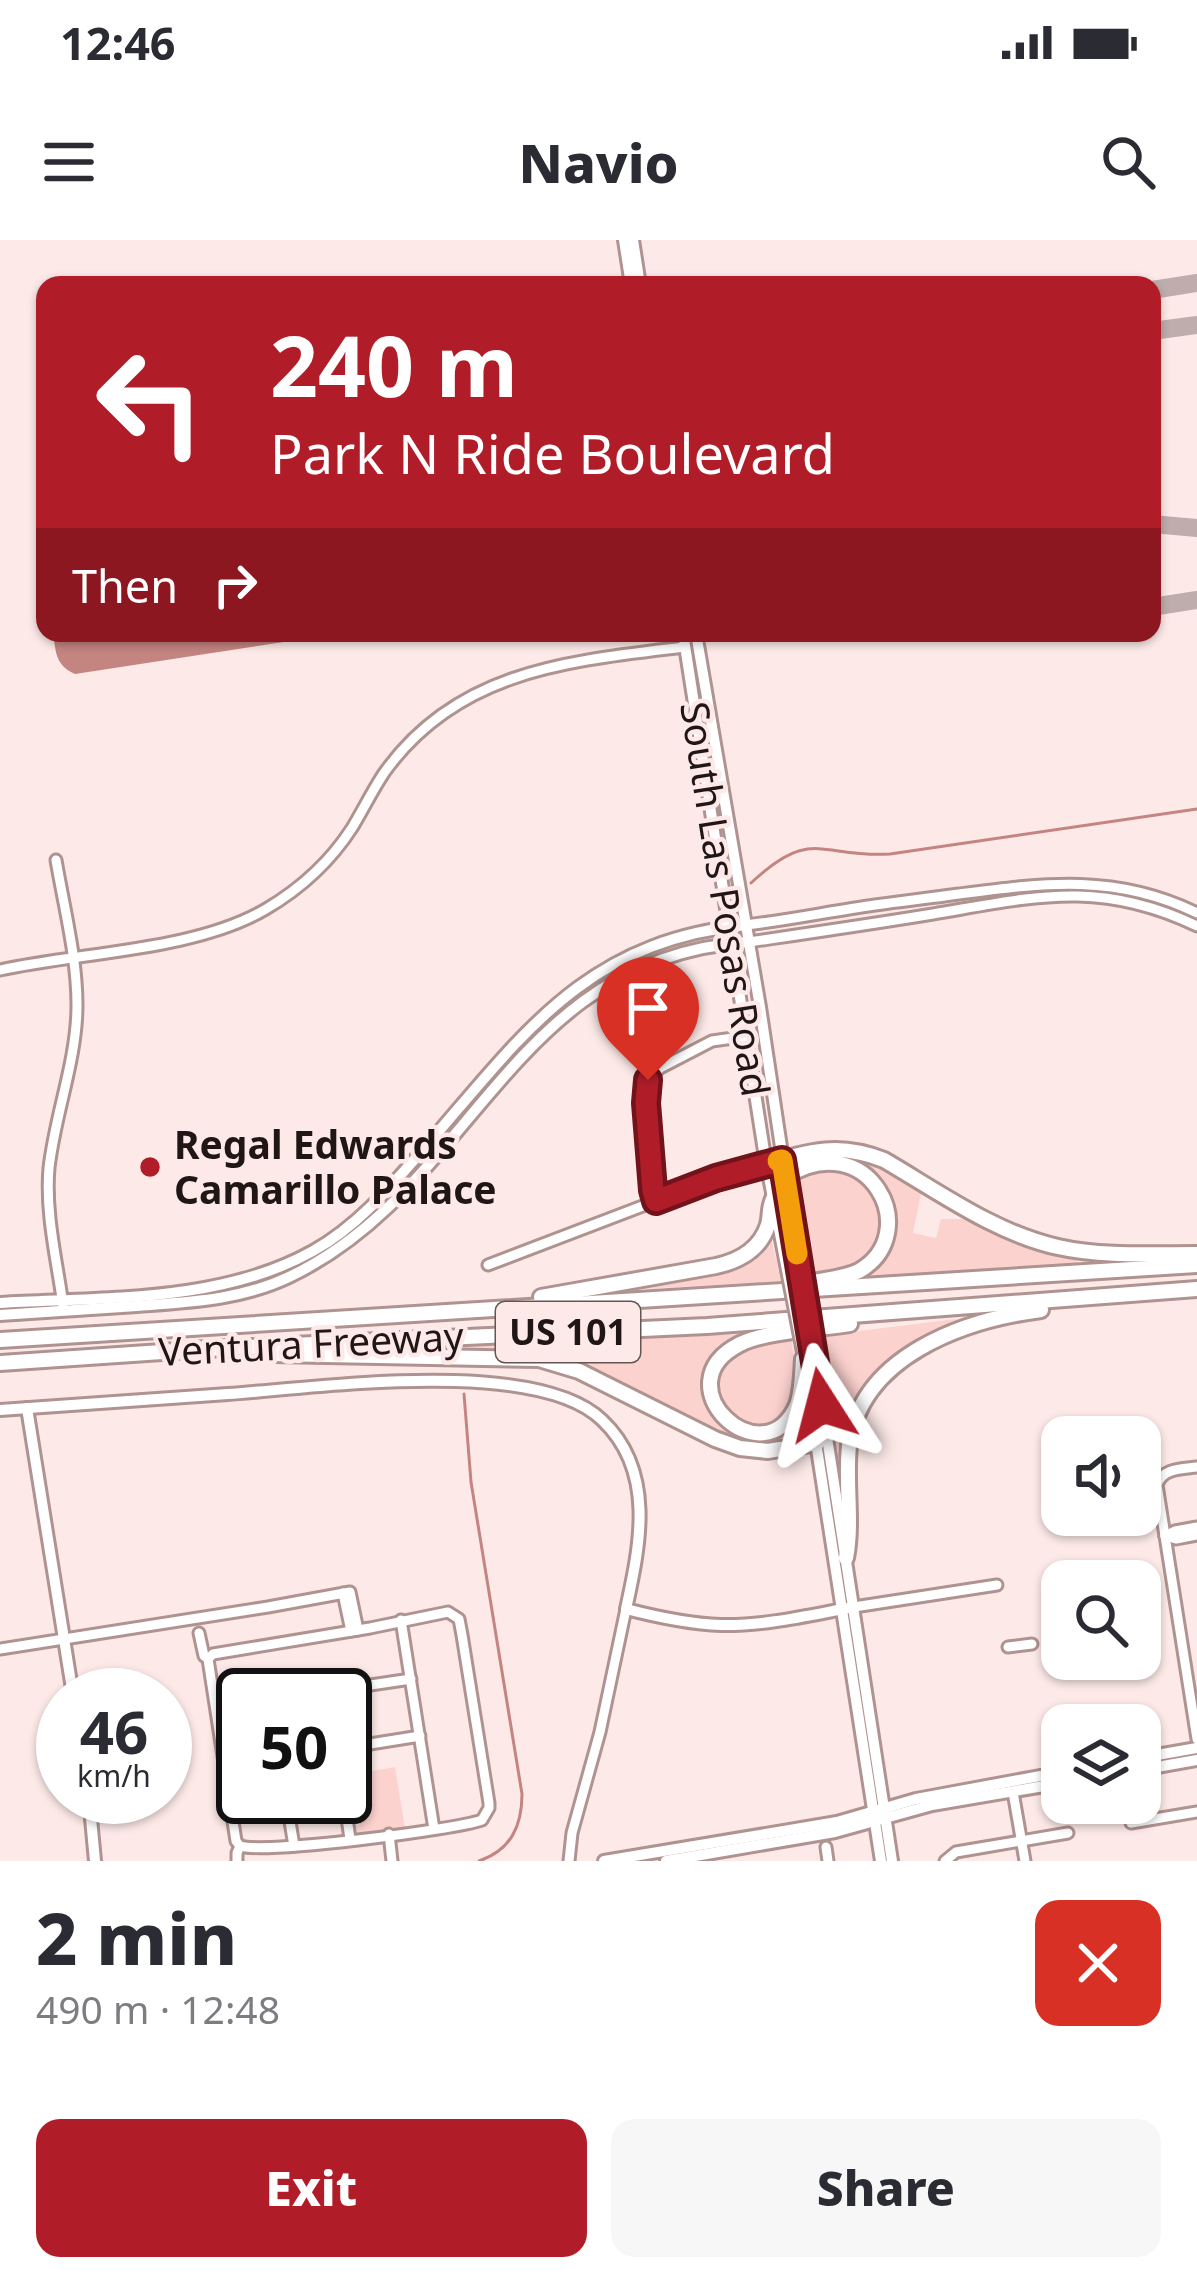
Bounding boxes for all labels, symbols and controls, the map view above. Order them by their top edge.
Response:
text: 12:46 [60,12,176,73]
text: Navio [518,125,679,199]
icon: menu [36,129,102,195]
icon: search [1095,129,1161,195]
text: 240 m [270,307,518,422]
icon: left [72,324,228,480]
text: Park N Ride Boulevard [270,416,835,490]
icon: right [202,552,268,618]
text: Then [72,555,178,616]
street label: South Las Posas Road [669,698,784,1100]
pin [597,957,699,1080]
icon: arrive [615,975,681,1041]
place label: Regal Edwards Camarillo Palace [174,1117,497,1215]
marker: Regal Edwards Camarillo Palace [137,1154,163,1180]
road number: US 101 [496,1302,640,1362]
street label: Ventura Freeway [157,1308,465,1377]
position arrow [759,1342,885,1468]
map controls [1041,1416,1161,1824]
button: sound [1041,1416,1161,1536]
button: search [1041,1560,1161,1680]
speed limit sign: 50 [216,1668,372,1824]
text: 46 [80,1690,148,1772]
button: layers [1041,1704,1161,1824]
text: km/h [77,1755,151,1796]
text: 2 min [36,1888,237,1986]
button: close [1035,1900,1161,2026]
text: 490 m · 12:48 [36,1982,280,2035]
button: Exit [36,2119,587,2257]
button: Share [611,2119,1161,2257]

